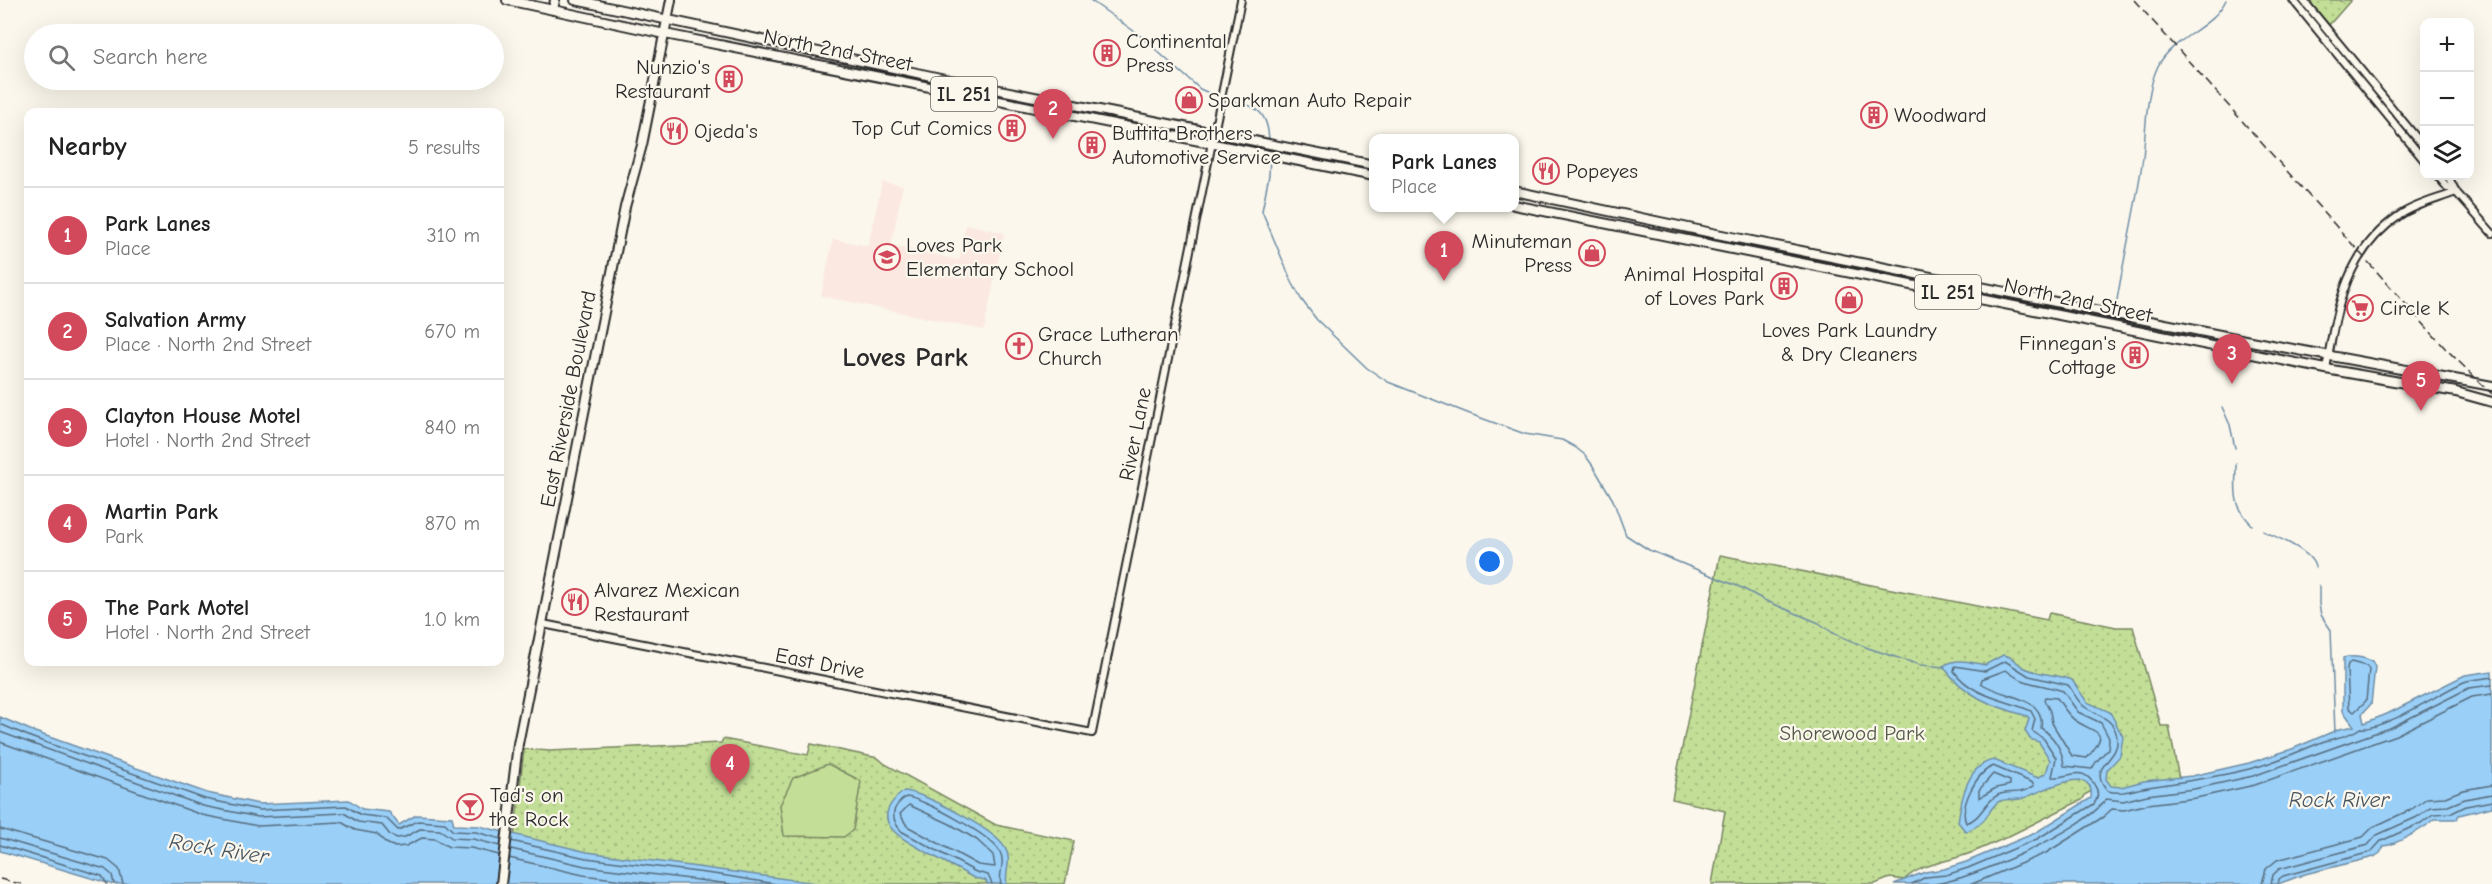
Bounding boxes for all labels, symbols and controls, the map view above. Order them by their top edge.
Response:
map controls [2420,18,2474,180]
button: + [2420,18,2474,72]
search box [24,24,504,90]
street label: North 2nd Street [762,24,915,76]
place label: Continental Press [1126,29,1227,77]
building icon: Continental Press [1092,38,1122,68]
icon: search [45,41,78,74]
text: Search here [93,44,208,70]
place label: Nunzio's Restaurant [615,55,711,103]
building icon: Nunzio's Restaurant [714,64,744,94]
button: − [2420,72,2474,126]
road number: IL 251 [931,77,997,111]
shop icon: Sparkman Auto Repair [1174,85,1204,115]
place label: Sparkman Auto Repair [1208,88,1412,112]
pin: 2 [1034,90,1072,139]
building icon: Woodward [1859,100,1889,130]
place label: Woodward [1894,103,1987,127]
building icon: Top Cut Comics [997,113,1027,143]
restaurant icon: Ojeda's [659,116,689,146]
place label: Top Cut Comics [852,116,992,140]
place label: Ojeda's [694,119,758,143]
place label: Buttita Brothers Automotive Service [1112,121,1281,169]
button: layers [2420,126,2474,180]
building icon: Buttita Brothers Automotive Service [1077,130,1107,160]
text: Nearby [48,132,127,162]
popup [1369,134,1519,212]
text: 5 results [408,136,480,159]
text: Park Lanes [1391,149,1497,175]
restaurant icon: Popeyes [1531,156,1561,186]
place label: Popeyes [1566,159,1638,183]
text: Place [1391,175,1437,198]
text: Park Lanes [105,211,210,237]
text: 1 [64,224,71,247]
text: 310 m [427,224,480,247]
place label: Minuteman Press [1472,229,1572,277]
pin: 1 [1424,232,1464,281]
place label: Loves Park Elementary School [906,233,1074,281]
text: Place [105,237,151,260]
shop icon: Minuteman Press [1577,238,1607,268]
school or university icon: Loves Park Elementary School [872,242,902,272]
place label: Animal Hospital of Loves Park [1624,262,1764,310]
building icon: Animal Hospital of Loves Park [1769,271,1799,301]
street label: North 2nd Street [2002,273,2155,328]
road number: IL 251 [1915,275,1981,309]
shop icon: Loves Park Laundry & Dry Cleaners [1834,285,1864,315]
street label: East Riverside Boulevard [535,289,601,509]
supermarket icon: Circle K [2345,293,2375,323]
place label: Circle K [2380,296,2450,320]
text: Salvation Army [105,307,246,333]
place label: Loves Park Laundry & Dry Cleaners [1761,318,1937,366]
text: 2 [63,320,72,343]
text: 670 m [424,320,480,343]
place label: Grace Lutheran Church [1038,322,1179,370]
church icon: Grace Lutheran Church [1004,331,1034,361]
place label: Finnegan's Cottage [2019,331,2116,379]
text: Place · North 2nd Street [105,333,311,356]
pin: 3 [2212,334,2252,384]
building icon: Finnegan's Cottage [2120,340,2150,370]
district label: Loves Park [842,342,968,373]
pin: 5 [2402,362,2440,411]
street label: River Lane [1114,385,1156,483]
text: Clayton House Motel [105,403,301,429]
text: 3 [63,416,72,439]
text: 840 m [425,416,480,439]
text: Hotel · North 2nd Street [105,429,310,452]
text: Martin Park [105,499,218,525]
text: 4 [63,512,72,535]
text: 870 m [425,512,480,535]
text: Park [105,525,143,548]
your location [1475,547,1504,576]
place label: Alvarez Mexican Restaurant [594,578,740,626]
restaurant icon: Alvarez Mexican Restaurant [560,587,590,617]
text: The Park Motel [105,595,249,621]
text: 5 [62,608,73,631]
text: 1.0 km [424,608,480,631]
text: Hotel · North 2nd Street [105,621,310,644]
street label: East Drive [773,643,867,683]
park label: Shorewood Park [1779,721,1925,745]
pin: 4 [710,744,750,794]
place label: Tad's on the Rock [489,783,568,831]
water label: Rock River [2289,787,2390,813]
bar icon: Tad's on the Rock [455,792,485,822]
water label: Rock River [167,828,272,870]

